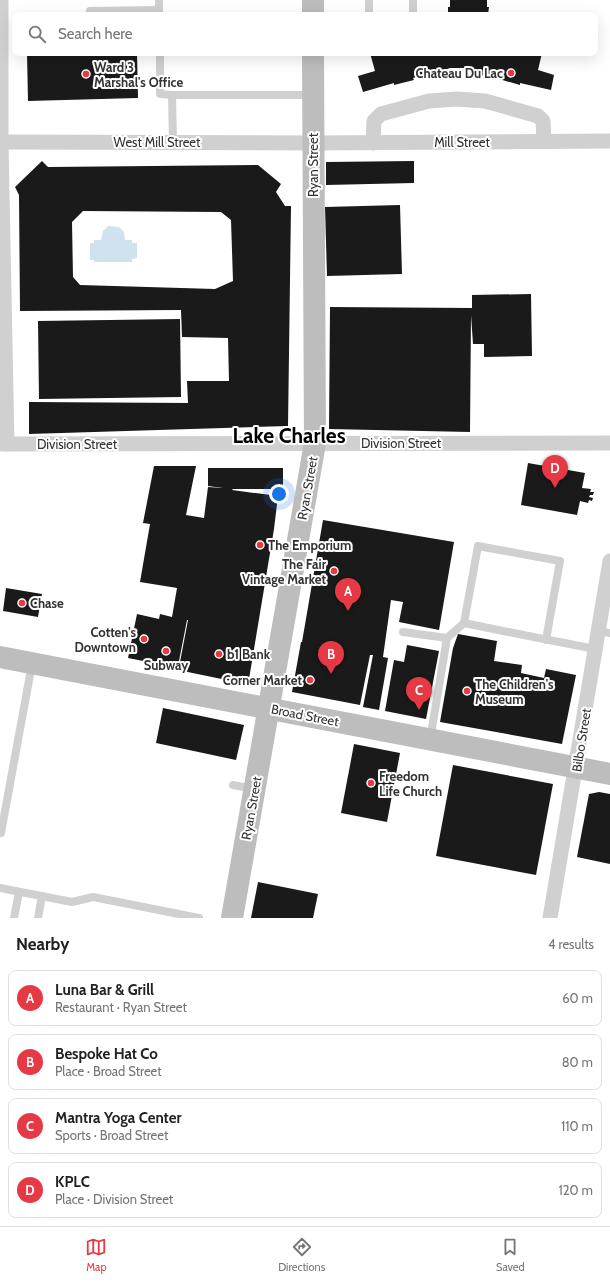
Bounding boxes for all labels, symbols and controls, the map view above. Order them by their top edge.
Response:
search box [12,12,598,56]
icon: search [26,23,48,45]
text: Search here [58,25,133,43]
place label: Ward 3 Marshal's Office [94,59,183,90]
place label: Chateau Du Lac [416,65,503,81]
marker: Chateau Du Lac [506,68,516,78]
marker: Ward 3 Marshal's Office [81,69,91,79]
street label: Ryan Street [305,132,321,197]
street label: West Mill Street [114,134,201,150]
street label: Mill Street [434,134,490,150]
district label: Lake Charles [232,423,346,448]
street label: Division Street [361,435,442,451]
street label: Division Street [37,436,118,452]
street label: Ryan Street [294,454,321,521]
pin: D [542,455,568,488]
your location [269,484,289,504]
place label: The Emporium [268,537,351,553]
marker: The Emporium [255,540,265,550]
place label: The Fair Vintage Market [242,556,327,587]
marker: The Fair Vintage Market [329,566,339,576]
pin: A [335,578,361,611]
place label: Chase [30,595,64,611]
marker: Chase [17,598,27,608]
place label: Cotten's Downtown [74,624,136,655]
marker: Cotten's Downtown [139,634,149,644]
pin: B [318,641,344,674]
marker: Subway [161,646,171,656]
place label: b1 Bank [227,646,271,662]
marker: b1 Bank [214,649,224,659]
place label: Subway [144,657,188,673]
place label: Corner Market [223,672,303,688]
marker: Corner Market [305,675,315,685]
place label: The Children's Museum [475,676,554,707]
pin: C [406,677,432,710]
marker: The Children's Museum [462,686,472,696]
street label: Broad Street [270,701,341,730]
street label: Bilbo Street [568,706,594,773]
place label: Freedom Life Church [379,768,442,799]
street label: Ryan Street [238,774,265,841]
marker: Freedom Life Church [366,778,376,788]
text: Nearby [16,934,69,954]
text: 4 results [548,936,594,952]
text: Luna Bar & Grill [55,981,154,999]
text: A [26,990,34,1006]
text: 60 m [562,990,593,1006]
text: Restaurant · Ryan Street [55,999,187,1015]
text: Bespoke Hat Co [55,1045,158,1063]
text: B [26,1054,34,1070]
text: 80 m [562,1054,593,1070]
text: Place · Broad Street [55,1063,162,1079]
text: Mantra Yoga Center [55,1109,181,1127]
text: C [26,1118,34,1134]
text: 110 m [561,1118,593,1134]
text: Sports · Broad Street [55,1127,168,1143]
text: KPLC [55,1173,90,1191]
text: D [25,1182,35,1198]
text: 120 m [559,1182,593,1198]
text: Place · Division Street [55,1191,173,1207]
tab: Map [85,1236,107,1274]
tab: Directions [278,1236,325,1274]
tab: Saved [496,1236,525,1274]

